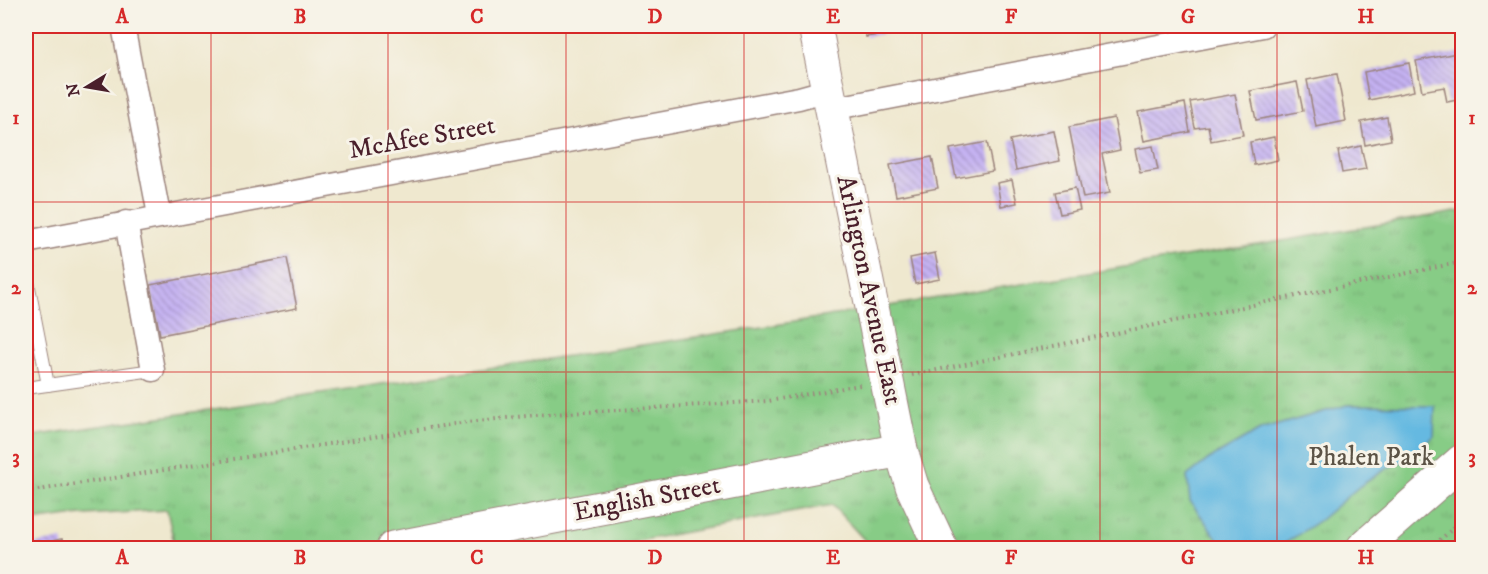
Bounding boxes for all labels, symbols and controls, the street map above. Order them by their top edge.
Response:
text: A [115,5,130,30]
text: B [294,5,306,30]
text: C [470,5,484,30]
text: D [648,5,663,30]
text: E [826,5,840,30]
text: F [1005,5,1018,30]
text: G [1181,5,1195,30]
text: H [1358,5,1375,30]
north arrow [57,57,117,117]
text: N [62,81,84,98]
text: 1 [12,106,20,131]
text: 1 [1468,106,1476,131]
street label: McAfee Street [346,109,498,167]
street label: Arlington Avenue East [829,172,909,408]
text: 2 [11,276,22,301]
text: 2 [1467,276,1478,301]
park label: Phalen Park [1308,441,1434,474]
text: 3 [12,445,20,470]
text: 3 [1468,445,1476,470]
street label: English Street [571,469,723,529]
text: A [115,546,130,571]
text: B [294,546,306,571]
text: C [470,546,484,571]
text: D [648,546,663,571]
text: E [826,546,840,571]
text: F [1005,546,1018,571]
text: G [1181,546,1195,571]
text: H [1358,546,1375,571]

